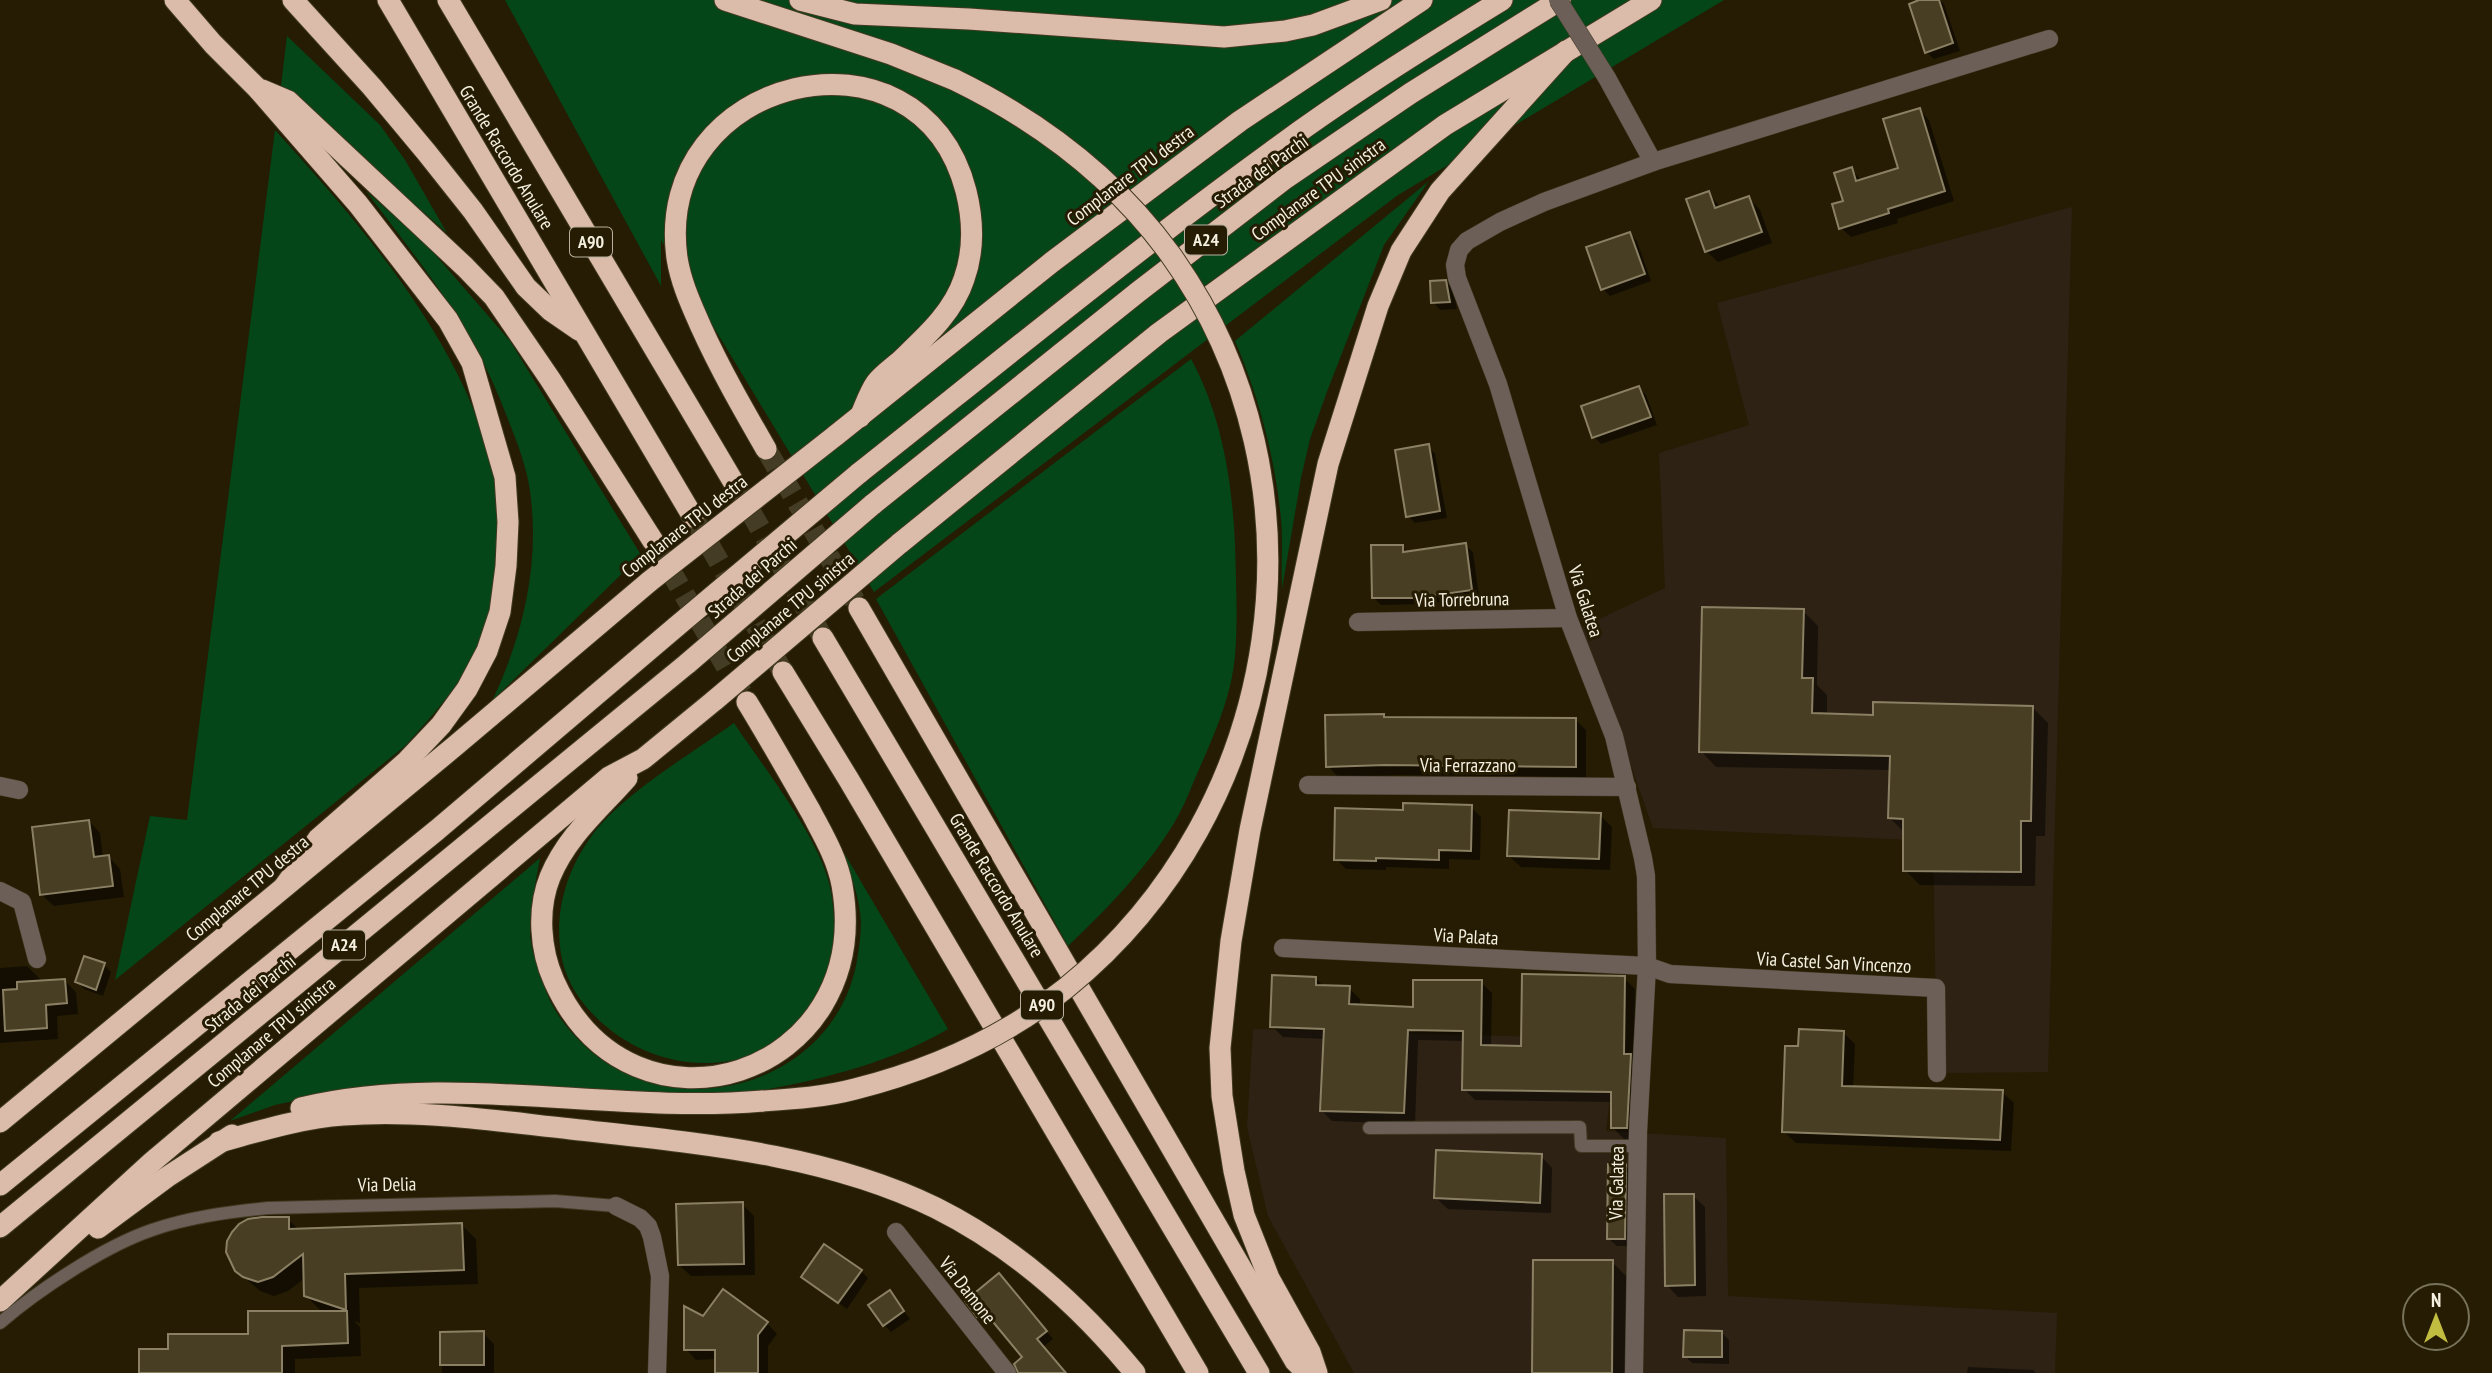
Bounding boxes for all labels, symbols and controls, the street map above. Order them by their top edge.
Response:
street label: Grande Raccordo Anulare [454,80,560,234]
street label: Complanare TPU destra [1062,119,1198,231]
street label: Strada dei Parchi [1209,129,1313,213]
street label: Complanare TPU sinistra [1246,132,1390,246]
road number: A24 [1185,226,1227,254]
road number: A90 [570,228,612,256]
street label: Complanare TPU destra [616,469,752,583]
street label: Strada dei Parchi [702,533,802,623]
street label: Complanare TPU sinistra [721,546,859,668]
street label: Via Galatea [1563,561,1609,640]
street label: Via Torrebruna [1413,586,1510,612]
street label: Via Ferrazzano [1419,753,1516,777]
street label: Grande Raccordo Anulare [944,808,1050,962]
street label: Complanare TPU destra [181,830,313,946]
street label: Via Palata [1432,922,1499,950]
road number: A24 [323,930,365,960]
street label: Via Castel San Vincenzo [1755,946,1912,978]
street label: Strada dei Parchi [200,949,300,1037]
street label: Complanare TPU sinistra [202,971,340,1093]
road number: A90 [1021,990,1063,1020]
street label: Via Galatea [1603,1146,1629,1221]
street label: Via Delia [357,1171,416,1197]
street label: Via Damone [934,1251,1002,1329]
north arrow [2401,1282,2471,1352]
text: N [2431,1288,2441,1312]

